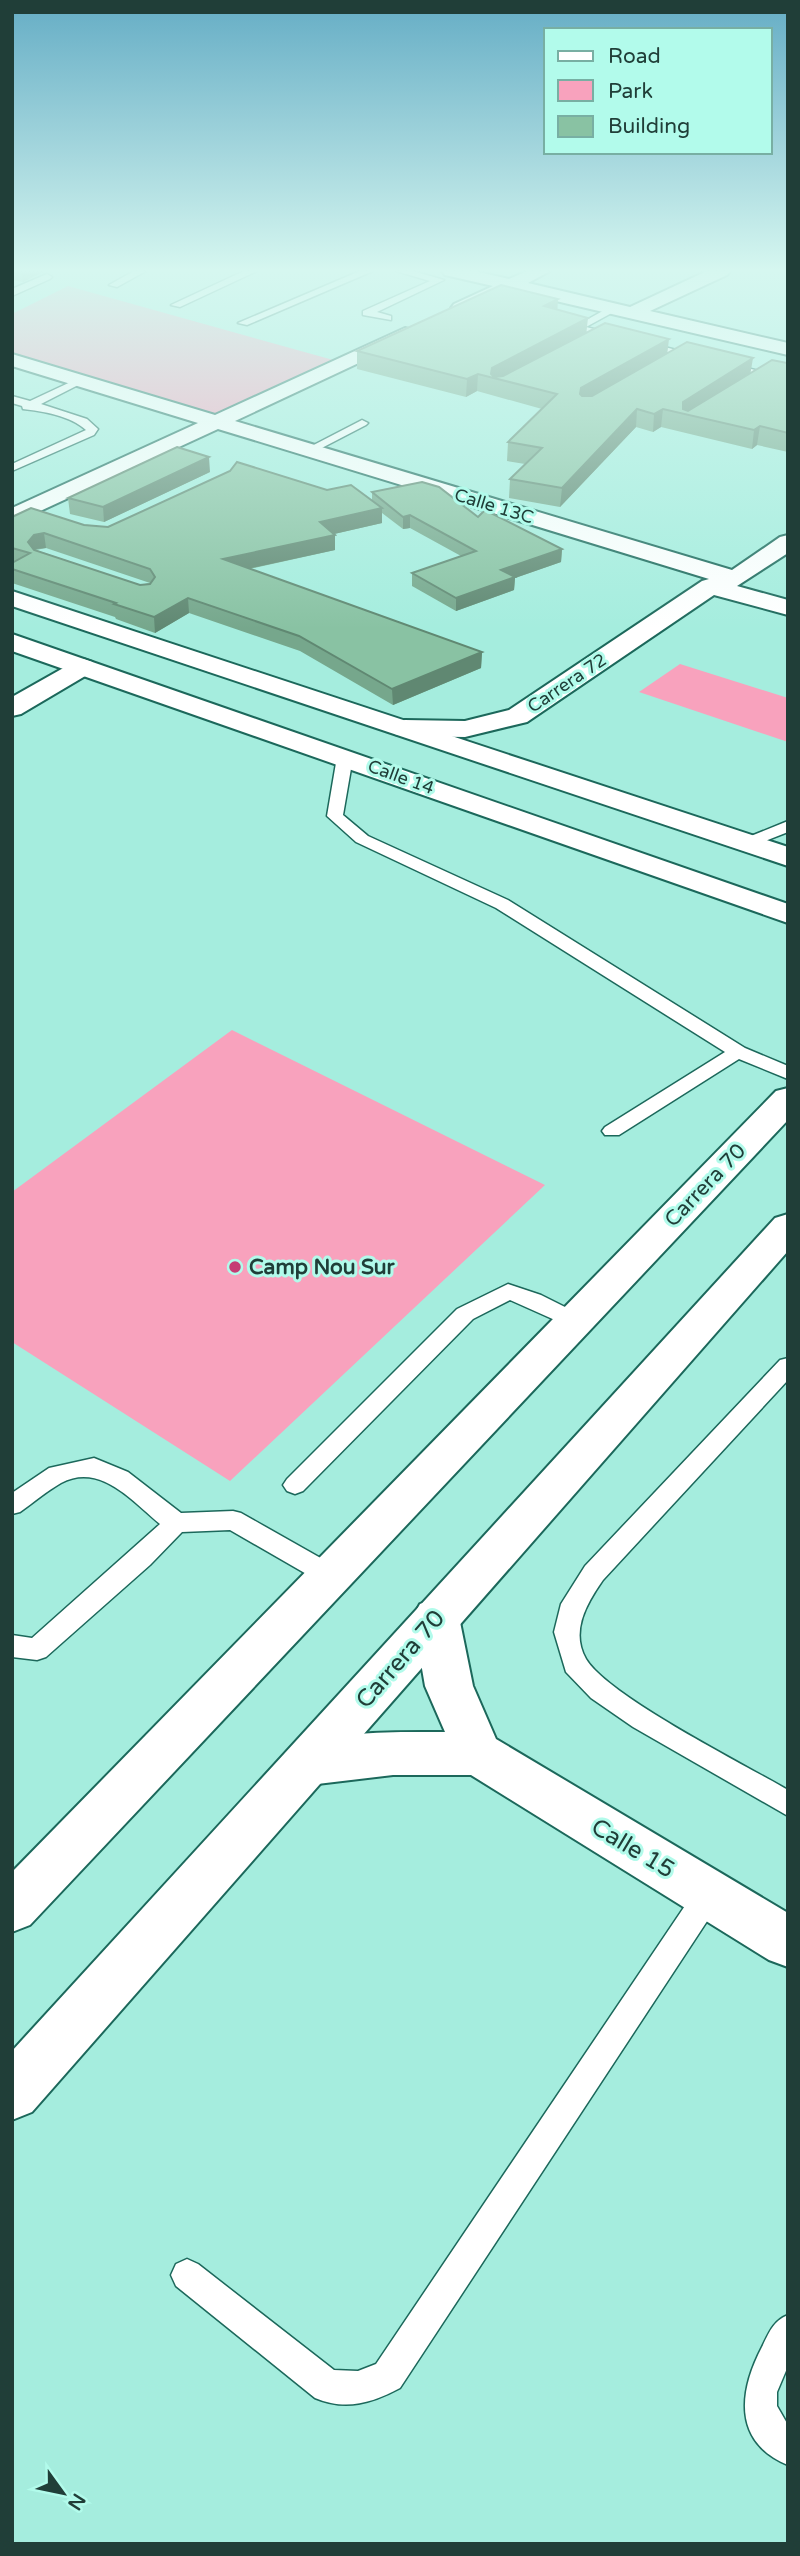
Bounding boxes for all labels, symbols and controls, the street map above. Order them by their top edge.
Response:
legend [544,28,772,154]
text: Road [608,44,661,69]
text: Park [608,79,653,104]
text: Building [608,114,690,139]
street label: Calle 13C [452,484,536,528]
street label: Carrera 72 [523,649,611,717]
street label: Calle 14 [365,755,437,799]
street label: Carrera 70 [660,1139,751,1232]
place label: Camp Nou Sur [249,1255,396,1280]
marker: Camp Nou Sur [227,1259,243,1275]
street label: Carrera 70 [350,1604,451,1714]
street label: Calle 15 [586,1812,680,1885]
north arrow [28,2458,98,2528]
text: N [63,2489,90,2514]

